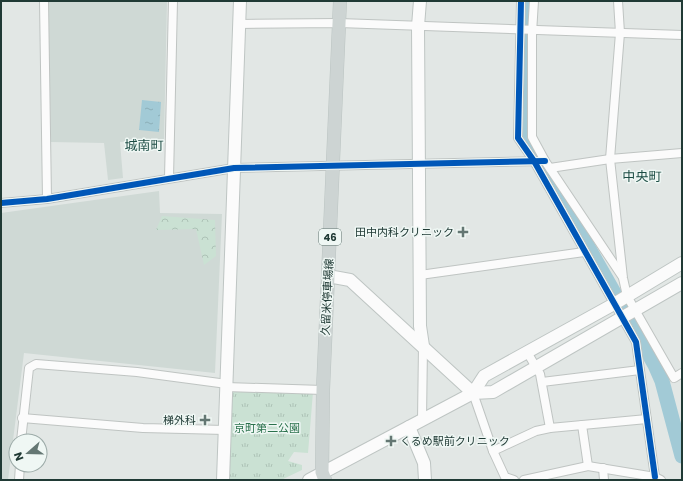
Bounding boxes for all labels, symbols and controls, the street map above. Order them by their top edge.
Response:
district label: 城南町 [124,136,164,155]
district label: 中央町 [622,167,662,186]
place label: 田中内科クリニック [355,224,454,240]
marker: 田中内科クリニック [457,226,469,238]
road number: 46 [319,229,341,245]
street label: 久留米停車場線 [317,258,337,336]
place label: 梯外科 [163,412,196,428]
marker: 梯外科 [199,414,211,426]
park label: 京町第二公園 [234,420,300,436]
north arrow [8,433,48,473]
place label: くるめ駅前クリニック [400,433,510,449]
marker: くるめ駅前クリニック [385,435,397,447]
text: N [10,450,28,463]

